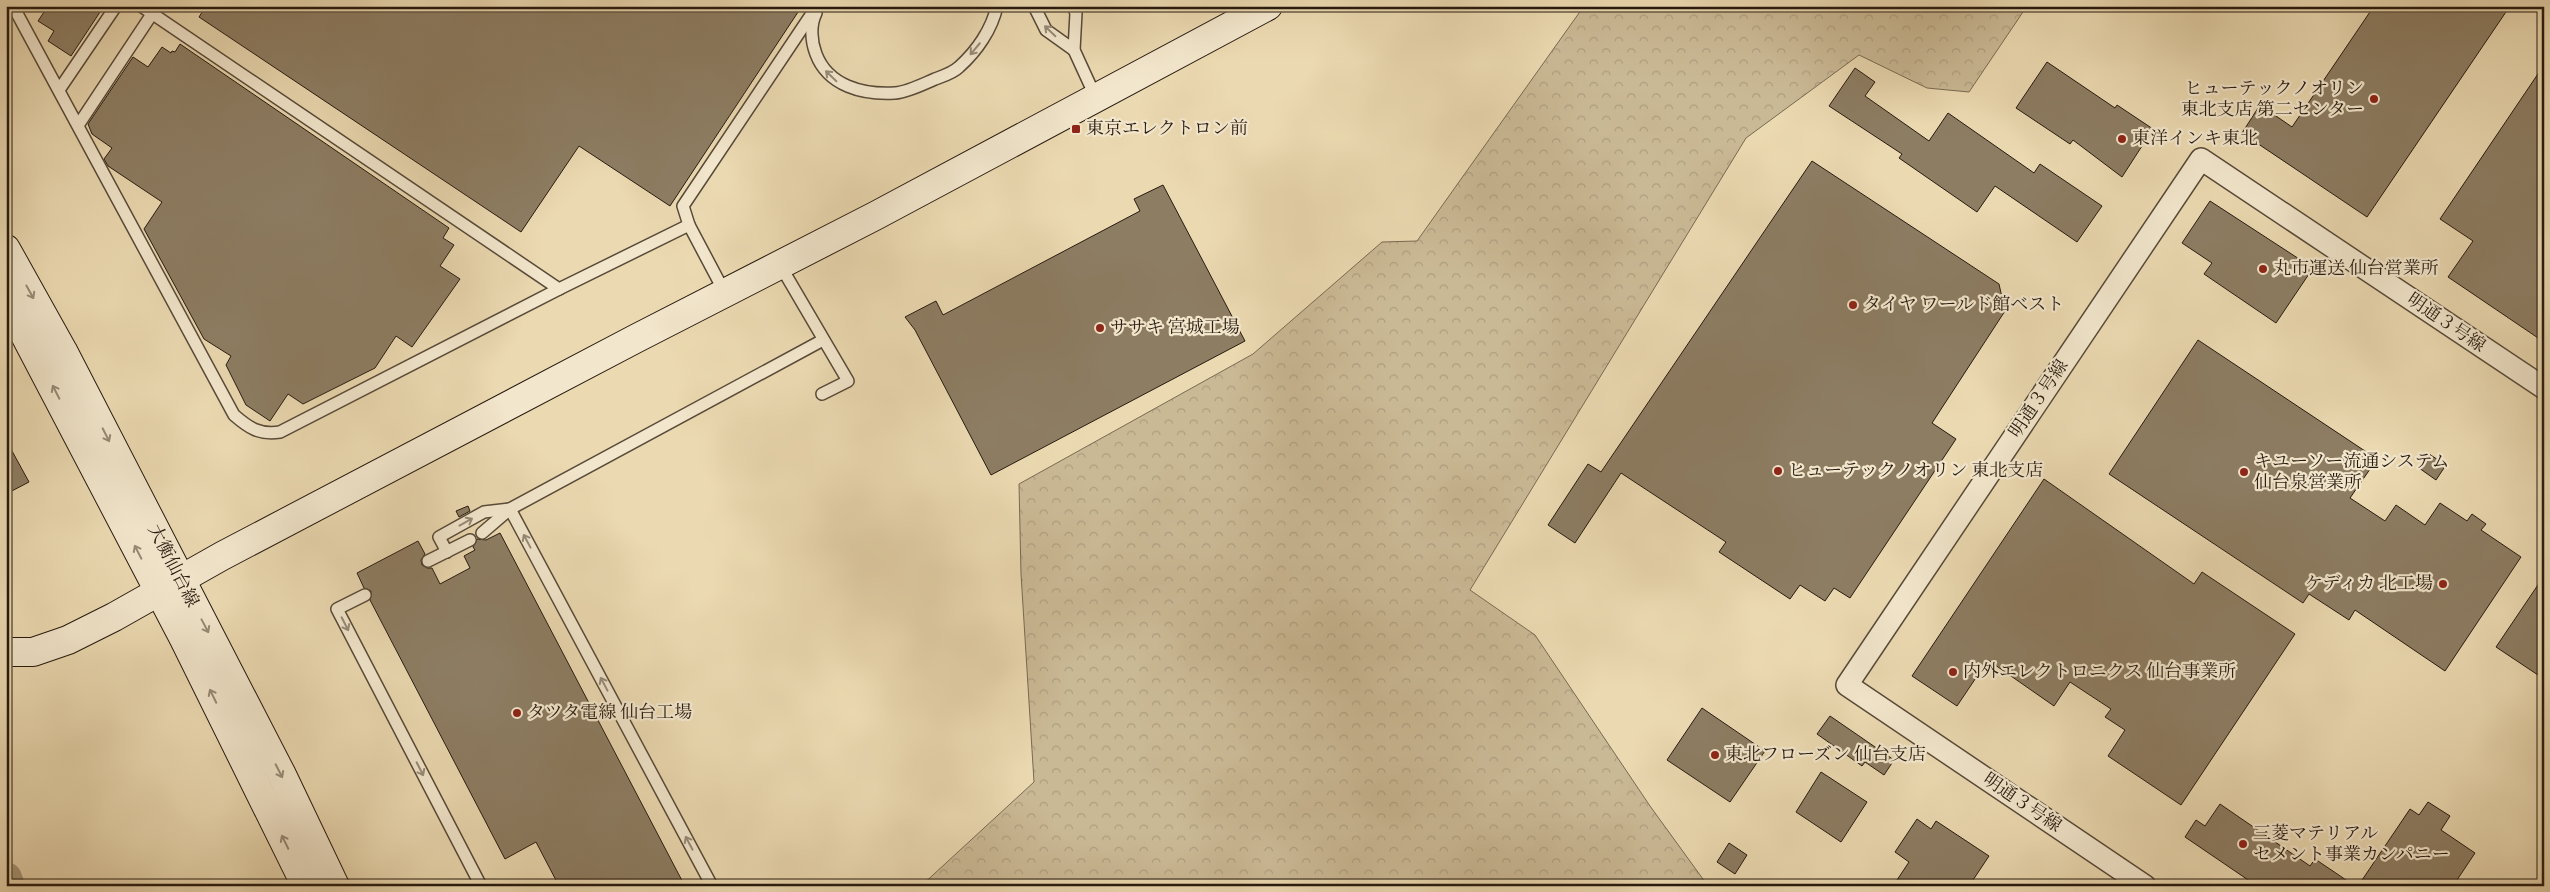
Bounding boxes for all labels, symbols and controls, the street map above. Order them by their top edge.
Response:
one-way arrow [1044,25,1056,37]
one-way arrow [969,42,981,55]
one-way arrow [824,70,837,82]
place label: ヒューテックノオリン 東北支店 第二センター [2181,78,2364,121]
marker: ヒューテックノオリン 東北支店 第二センター [2368,93,2380,105]
place label: 東京エレクトロン前 [1086,118,1248,140]
marker: 東京エレクトロン前 [1070,123,1082,135]
place label: 東洋インキ東北 [2132,128,2258,150]
marker: 東洋インキ東北 [2116,133,2128,145]
place label: 丸市運送 仙台営業所 [2273,258,2439,280]
marker: 丸市運送 仙台営業所 [2257,263,2269,275]
one-way arrow [25,284,35,299]
street label: 明通３号線 [2403,289,2489,357]
place label: タイヤ ワールド館ベスト [1863,294,2064,316]
marker: タイヤ ワールド館ベスト [1847,299,1859,311]
place label: ササキ 宮城工場 [1110,317,1240,339]
marker: ササキ 宮城工場 [1094,322,1106,334]
street label: 明通３号線 [2005,356,2073,442]
one-way arrow [51,385,60,400]
one-way arrow [101,428,111,443]
place label: キユーソー流通システム 仙台泉営業所 [2254,451,2449,494]
place label: ヒューテックノオリン 東北支店 [1788,460,2043,482]
marker: ヒューテックノオリン 東北支店 [1772,465,1784,477]
marker: キユーソー流通システム 仙台泉営業所 [2238,466,2250,478]
one-way arrow [458,517,472,527]
street label: 大衡仙台線 [143,521,203,611]
one-way arrow [522,534,531,549]
one-way arrow [133,545,142,560]
place label: ケディカ 北工場 [2305,573,2433,595]
marker: ケディカ 北工場 [2437,578,2449,590]
one-way arrow [340,617,350,632]
one-way arrow [200,619,210,634]
place label: 内外エレクトロニクス 仙台事業所 [1963,661,2236,683]
marker: 内外エレクトロニクス 仙台事業所 [1947,666,1959,678]
one-way arrow [599,677,609,692]
one-way arrow [208,689,217,704]
place label: タツタ電線 仙台工場 [527,702,692,724]
marker: タツタ電線 仙台工場 [511,707,523,719]
place label: 東北フローズン 仙台支店 [1725,744,1926,766]
marker: 東北フローズン 仙台支店 [1709,749,1721,761]
one-way arrow [415,761,425,776]
one-way arrow [274,763,284,778]
street label: 明通３号線 [1979,769,2065,837]
place label: 三菱マテリアル セメント事業カンパニー [2253,823,2450,866]
one-way arrow [280,835,289,850]
one-way arrow [684,836,693,851]
marker: 三菱マテリアル セメント事業カンパニー [2237,838,2249,850]

